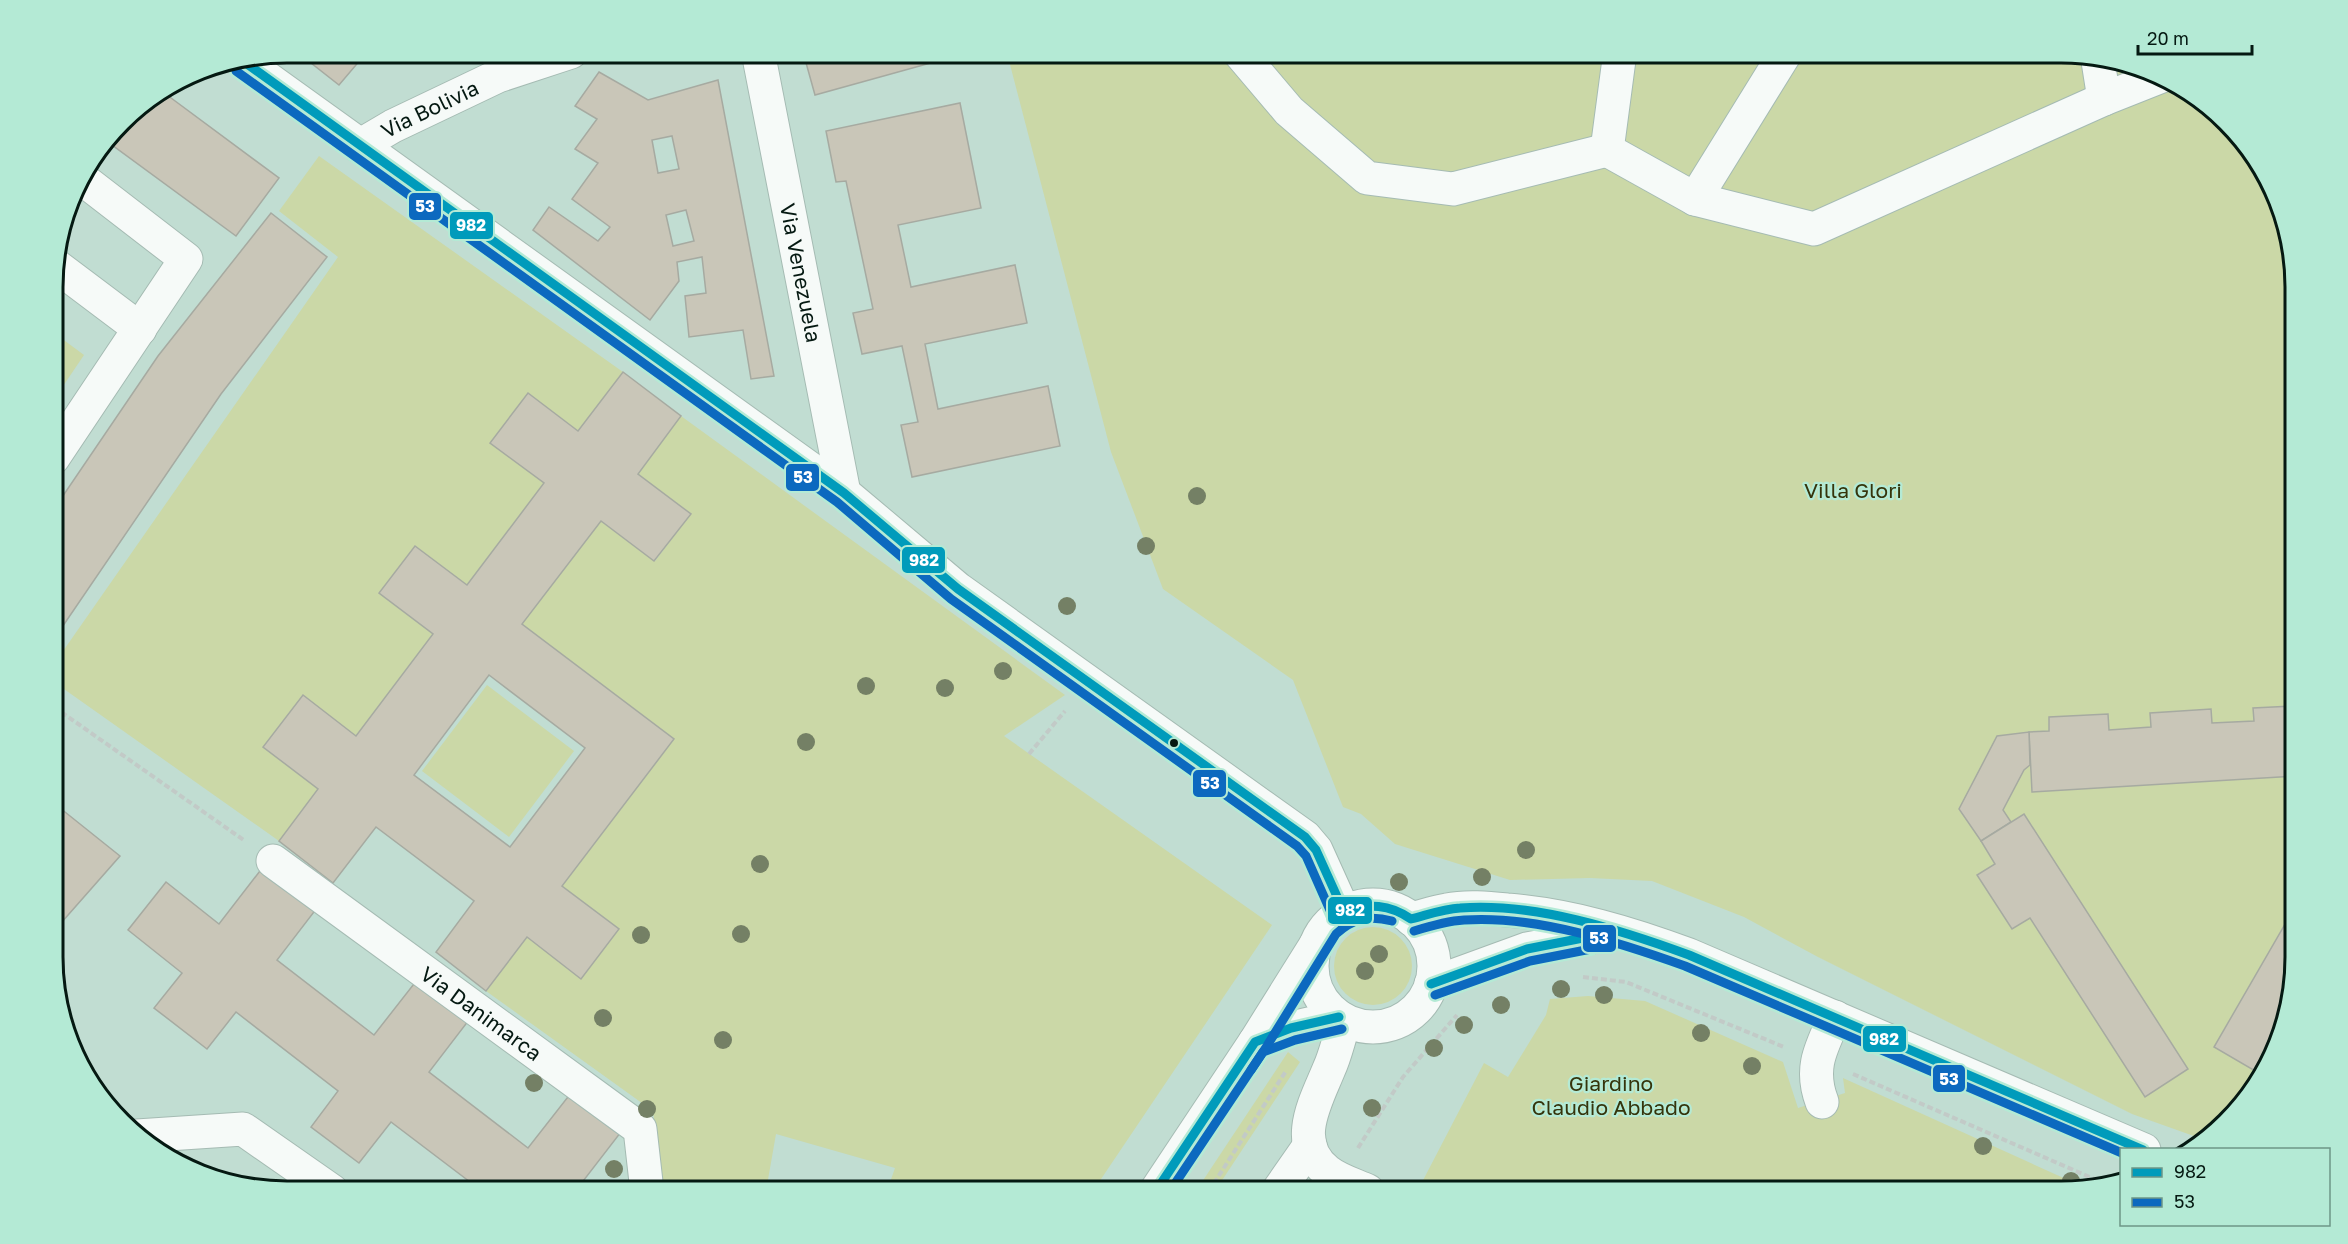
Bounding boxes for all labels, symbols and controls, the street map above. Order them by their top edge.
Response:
scale bar [2138,18,2252,56]
text: 20 m [2147,27,2189,49]
street label: Via Bolivia [376,74,483,143]
line badge: 53 [408,192,442,221]
text: 53 [415,196,435,216]
street label: Via Venezuela [775,201,827,345]
line badge: 982 [449,211,494,240]
text: 982 [456,215,486,235]
line badge: 53 [785,463,820,492]
text: 53 [793,467,813,487]
park label: Villa Glori [1804,477,1902,503]
line badge: 982 [901,546,946,574]
text: 982 [909,550,939,570]
unlabelled marker [1168,737,1180,749]
line badge: 53 [1192,769,1227,798]
text: 53 [1200,773,1220,793]
line badge: 982 [1327,896,1373,925]
text: 982 [1335,900,1365,920]
line badge: 53 [1582,924,1617,953]
text: 53 [1589,928,1609,948]
street label: Via Danimarca [416,960,547,1066]
line badge: 982 [1862,1025,1907,1053]
text: 982 [1869,1029,1899,1049]
line badge: 53 [1932,1064,1966,1093]
text: 53 [1939,1069,1959,1089]
park label: Giardino Claudio Abbado [1531,1070,1691,1120]
legend [2120,1148,2330,1226]
text: 982 [2174,1160,2206,1182]
text: 53 [2174,1190,2195,1212]

